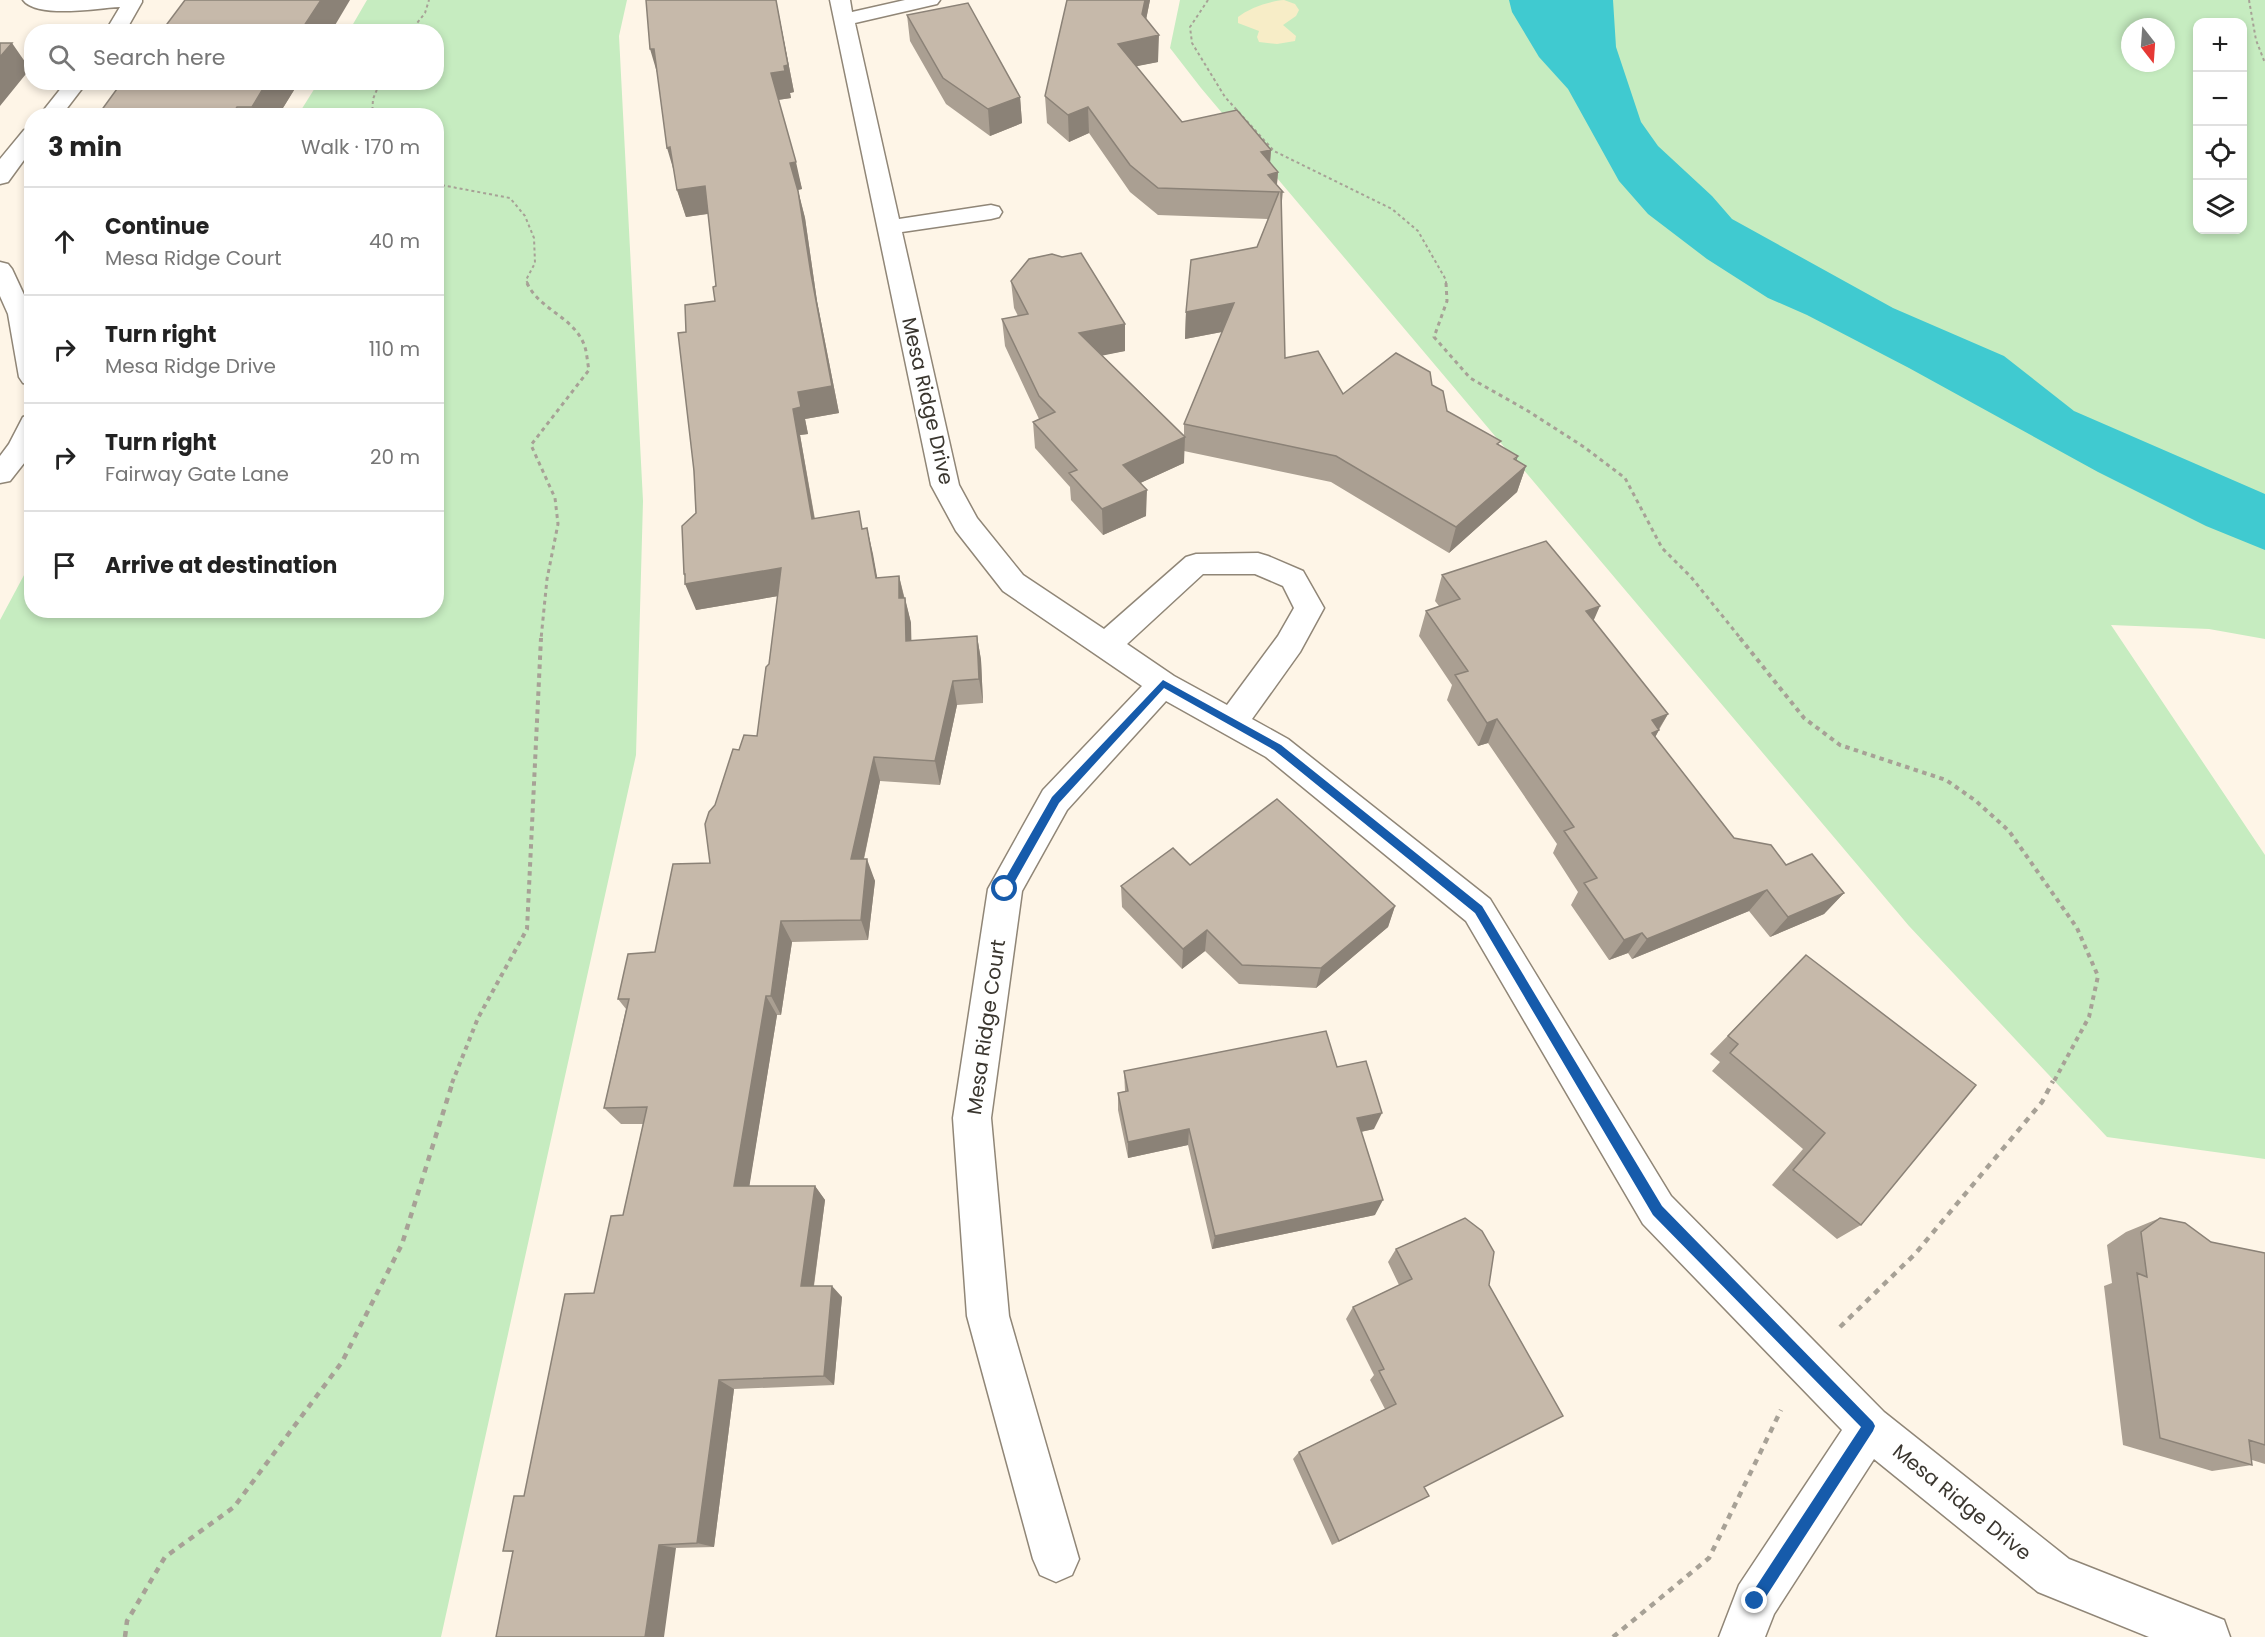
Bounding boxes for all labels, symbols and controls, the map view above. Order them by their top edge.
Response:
north arrow [2121,18,2175,72]
map controls [2193,18,2247,234]
button: + [2193,18,2247,72]
search box [24,24,444,90]
icon: search [45,41,78,74]
text: Search here [93,42,226,73]
button: − [2193,72,2247,126]
button: locate [2193,126,2247,180]
text: 3 min [48,129,122,165]
text: Walk · 170 m [301,133,420,161]
button: layers [2193,180,2247,234]
text: Continue [105,211,209,242]
icon: ahead [48,225,81,258]
text: 40 m [369,227,420,255]
text: Mesa Ridge Court [105,244,282,272]
street label: Mesa Ridge Drive [895,315,961,487]
text: Turn right [105,319,216,350]
icon: right [48,333,81,366]
text: 110 m [369,335,420,363]
text: Mesa Ridge Drive [105,352,276,380]
text: Turn right [105,427,216,458]
icon: right [48,441,81,474]
text: 20 m [370,443,420,471]
text: Fairway Gate Lane [105,460,289,488]
icon: arrive [48,549,81,582]
text: Arrive at destination [105,550,337,581]
route start [991,875,1017,901]
street label: Mesa Ridge Court [960,938,1012,1116]
street label: Mesa Ridge Drive [1887,1437,2037,1567]
route end [1741,1587,1767,1613]

